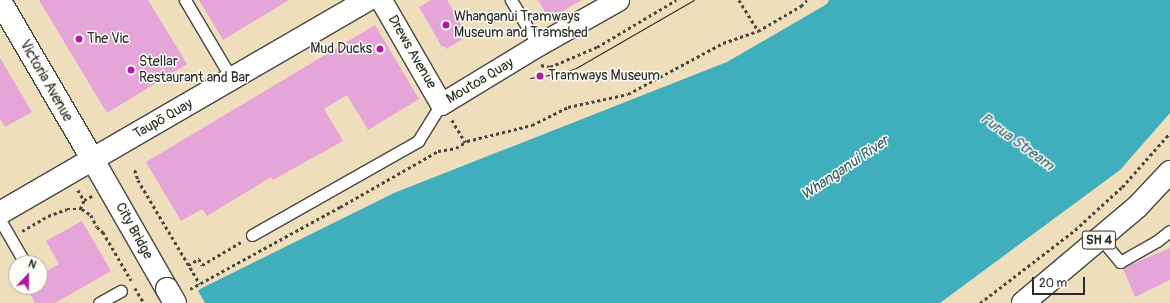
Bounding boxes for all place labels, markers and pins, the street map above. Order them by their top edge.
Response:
place label: Whanganui Tramways Museum and Tramshed [454,9,588,42]
marker: Whanganui Tramways Museum and Tramshed [441,20,451,30]
place label: The Vic [87,31,129,47]
marker: The Vic [74,34,84,44]
place label: Mud Ducks [310,41,372,57]
marker: Mud Ducks [375,44,385,54]
place label: Stellar Restaurant and Bar [139,54,250,86]
marker: Stellar Restaurant and Bar [126,65,136,75]
place label: Tramways Museum [548,68,660,84]
marker: Tramways Museum [535,71,545,81]

